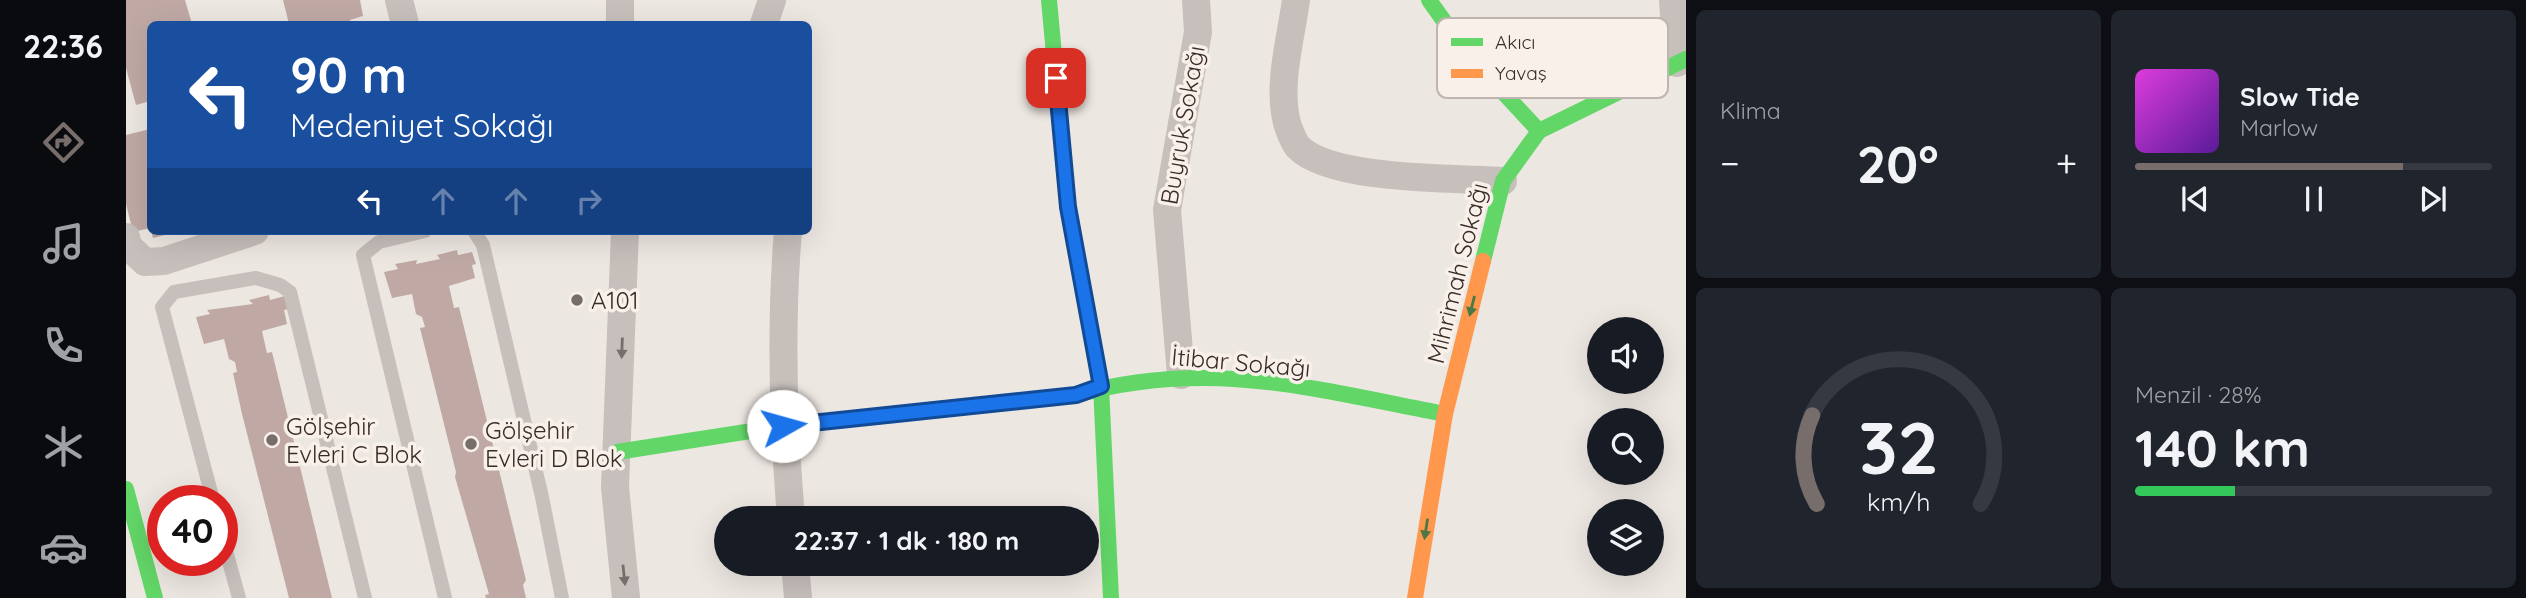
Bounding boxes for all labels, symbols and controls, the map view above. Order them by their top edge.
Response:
legend [1437,18,1668,98]
text: 22:36 [23,26,103,66]
text: Akıcı [1495,30,1535,54]
street label: Buyruk Sokağı [1153,43,1211,207]
text: 90 m [290,44,407,105]
pin [1026,48,1086,108]
icon: left [175,49,266,140]
icon: arrive [1037,59,1075,97]
text: Yavaş [1495,61,1547,85]
text: Slow Tide [2240,80,2360,113]
text: Klima [1720,96,1781,125]
text: Medeniyet Sokağı [290,105,554,145]
text: Marlow [2240,113,2318,142]
icon: directions [39,118,88,167]
text: 20° [1857,131,1939,196]
text: − [1720,139,1740,187]
text: + [2056,139,2077,187]
street label: Mihrimah Sokağı [1420,180,1494,366]
icon: previous [2176,180,2214,218]
icon: pause [2295,180,2333,218]
icon: next [2414,180,2452,218]
icon: left [351,182,389,220]
icon: ahead [424,182,462,220]
icon: ahead [497,182,535,220]
icon: right [570,182,608,220]
icon: music [39,219,88,268]
place label: A101 [591,285,639,315]
marker: A101 [569,292,585,308]
one-way arrow [1466,295,1477,317]
map controls [1587,317,1664,576]
button: sound [1587,317,1664,394]
icon: phone [39,321,88,370]
one-way arrow [616,337,627,359]
street label: İtibar Sokağı [1170,341,1312,383]
text: Menzil · 28% [2135,380,2262,409]
position arrow [746,389,820,463]
text: 32 [1858,401,1939,492]
button: search [1587,408,1664,485]
place label: Gölşehir Evleri C Blok [286,411,422,469]
place label: Gölşehir Evleri D Blok [485,415,623,473]
text: 140 km [2135,415,2310,480]
icon: climate [39,422,88,471]
marker: Gölşehir Evleri C Blok [264,432,280,448]
marker: Gölşehir Evleri D Blok [463,436,479,452]
speed limit sign: 40 [147,485,238,576]
text: km/h [1867,486,1930,517]
button: layers [1587,499,1664,576]
one-way arrow [1420,518,1431,540]
icon: car [39,523,88,572]
text: 22:37 · 1 dk · 180 m [794,524,1019,557]
one-way arrow [619,564,630,586]

